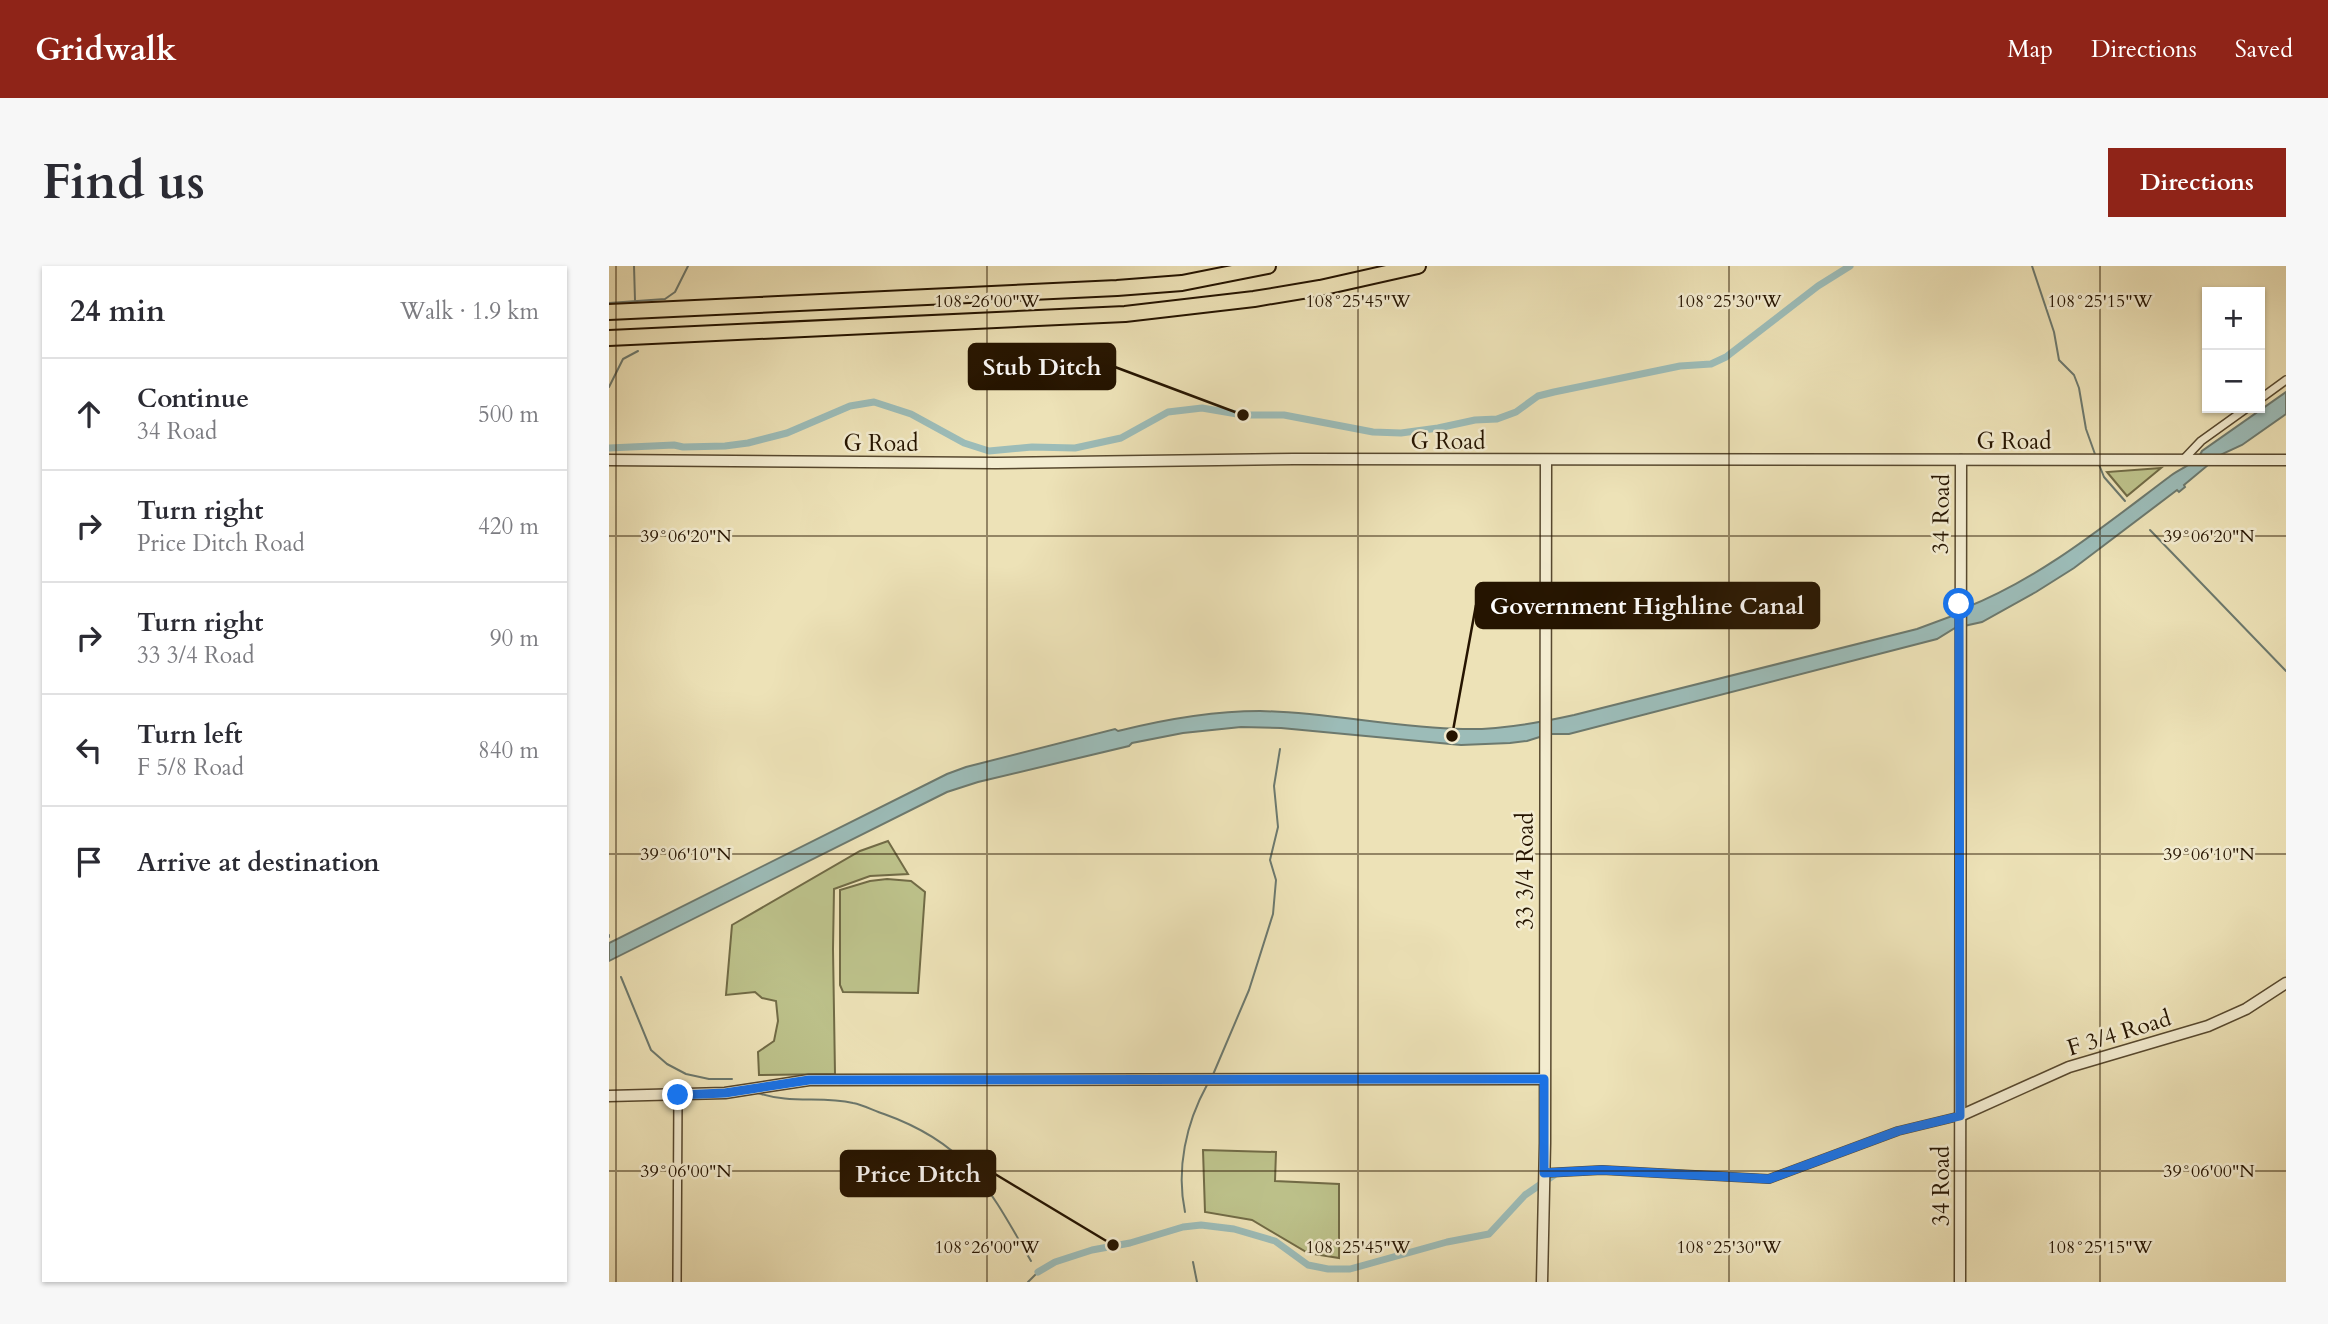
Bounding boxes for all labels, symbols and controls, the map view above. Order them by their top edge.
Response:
text: Gridwalk [35,27,177,72]
text: Map [2007,33,2053,66]
text: Directions [2091,33,2197,66]
text: Saved [2235,33,2293,66]
button: Directions [2108,148,2286,217]
text: Find us [42,149,205,216]
map controls [2202,287,2265,413]
button: + [2202,287,2265,350]
text: 108°26'00"W [934,289,1040,314]
text: 108°25'45"W [1305,289,1411,314]
text: 108°25'30"W [1676,289,1782,314]
text: 108°25'15"W [2047,289,2153,314]
text: 24 min [70,291,165,332]
text: Walk · 1.9 km [400,296,539,327]
callout: Stub Ditch [969,344,1115,389]
button: − [2202,350,2265,413]
text: Stub Ditch [983,351,1101,384]
text: Continue [137,381,249,416]
icon: ahead [70,395,108,433]
text: 500 m [478,399,539,430]
text: 34 Road [137,416,217,447]
street label: G Road [1411,426,1486,457]
street label: G Road [1977,426,2052,457]
street label: G Road [844,428,919,459]
street label: 34 Road [1925,473,1957,554]
text: Turn right [137,493,264,528]
icon: right [70,507,108,545]
text: 420 m [478,511,539,542]
text: 39°06'20"N [640,524,732,549]
text: 39°06'20"N [2163,524,2255,549]
text: Price Ditch Road [137,528,305,559]
callout: Government Highline Canal [1476,583,1819,628]
route start [1943,588,1974,619]
text: Government Highline Canal [1490,590,1804,623]
text: Turn right [137,605,264,640]
icon: right [70,619,108,657]
text: 90 m [490,623,539,654]
text: 33 3/4 Road [137,640,254,671]
text: Turn left [137,717,242,752]
icon: left [70,731,108,769]
text: 840 m [478,735,539,766]
text: F 5/8 Road [137,752,244,783]
street label: 33 3/4 Road [1510,812,1541,930]
text: 39°06'10"N [640,842,732,867]
text: 39°06'10"N [2163,842,2255,867]
icon: arrive [70,843,108,881]
text: Arrive at destination [137,845,380,880]
street label: F 3/4 Road [2063,1002,2175,1063]
route end [662,1079,693,1110]
street label: 34 Road [1926,1145,1957,1226]
callout: Price Ditch [841,1151,995,1196]
text: Price Ditch [855,1158,981,1191]
text: 39°06'00"N [640,1159,732,1184]
text: 39°06'00"N [2163,1159,2255,1184]
text: 108°26'00"W [934,1235,1040,1260]
text: 108°25'45"W [1305,1235,1411,1260]
text: 108°25'30"W [1676,1235,1782,1260]
text: 108°25'15"W [2047,1235,2153,1260]

